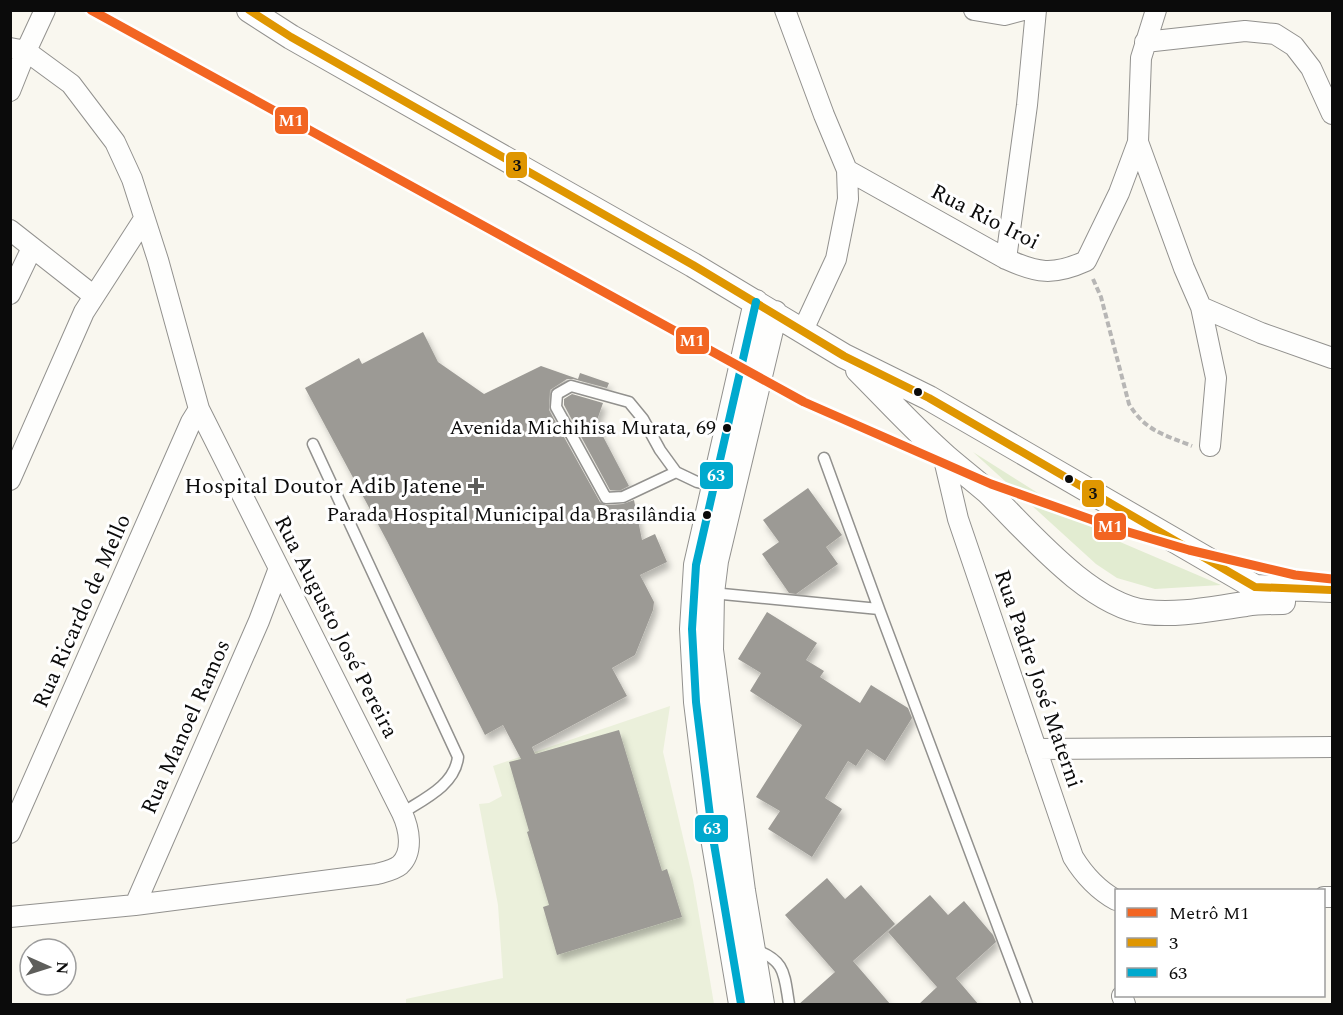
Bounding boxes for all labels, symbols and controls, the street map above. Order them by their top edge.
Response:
line badge: M1 [274,106,309,135]
text: M1 [279,109,303,133]
line badge: 3 [505,151,528,179]
text: 3 [513,154,522,178]
street label: Rua Rio Iroi [925,176,1045,258]
line badge: M1 [675,326,710,355]
text: M1 [680,329,704,353]
unlabelled marker [912,386,924,398]
place label: Avenida Michihisa Murata, 69 [450,413,716,443]
marker: Avenida Michihisa Murata, 69 [721,422,733,434]
line badge: 63 [699,461,734,490]
text: 63 [707,464,725,488]
place label: Hospital Doutor Adib Jatene [184,470,462,503]
unlabelled marker [1063,473,1075,485]
marker: Hospital Doutor Adib Jatene [467,477,485,495]
line badge: 3 [1081,479,1105,508]
text: 3 [1089,482,1098,506]
place label: Parada Hospital Municipal da Brasilândia [327,500,696,530]
street label: Rua Ricardo de Mello [24,509,140,713]
marker: Parada Hospital Municipal da Brasilândia [701,509,713,521]
street label: Rua Augusto José Pereira [265,510,407,744]
line badge: M1 [1093,512,1127,541]
text: M1 [1098,515,1122,539]
street label: Rua Padre José Materni [985,565,1091,793]
street label: Rua Manoel Ramos [133,634,239,820]
line badge: 63 [694,814,729,843]
text: 63 [703,817,721,841]
legend [1115,889,1325,997]
text: Metrô M1 [1169,900,1249,927]
text: 3 [1169,930,1178,957]
north arrow [18,937,78,997]
text: 63 [1169,960,1187,987]
text: N [50,961,74,975]

